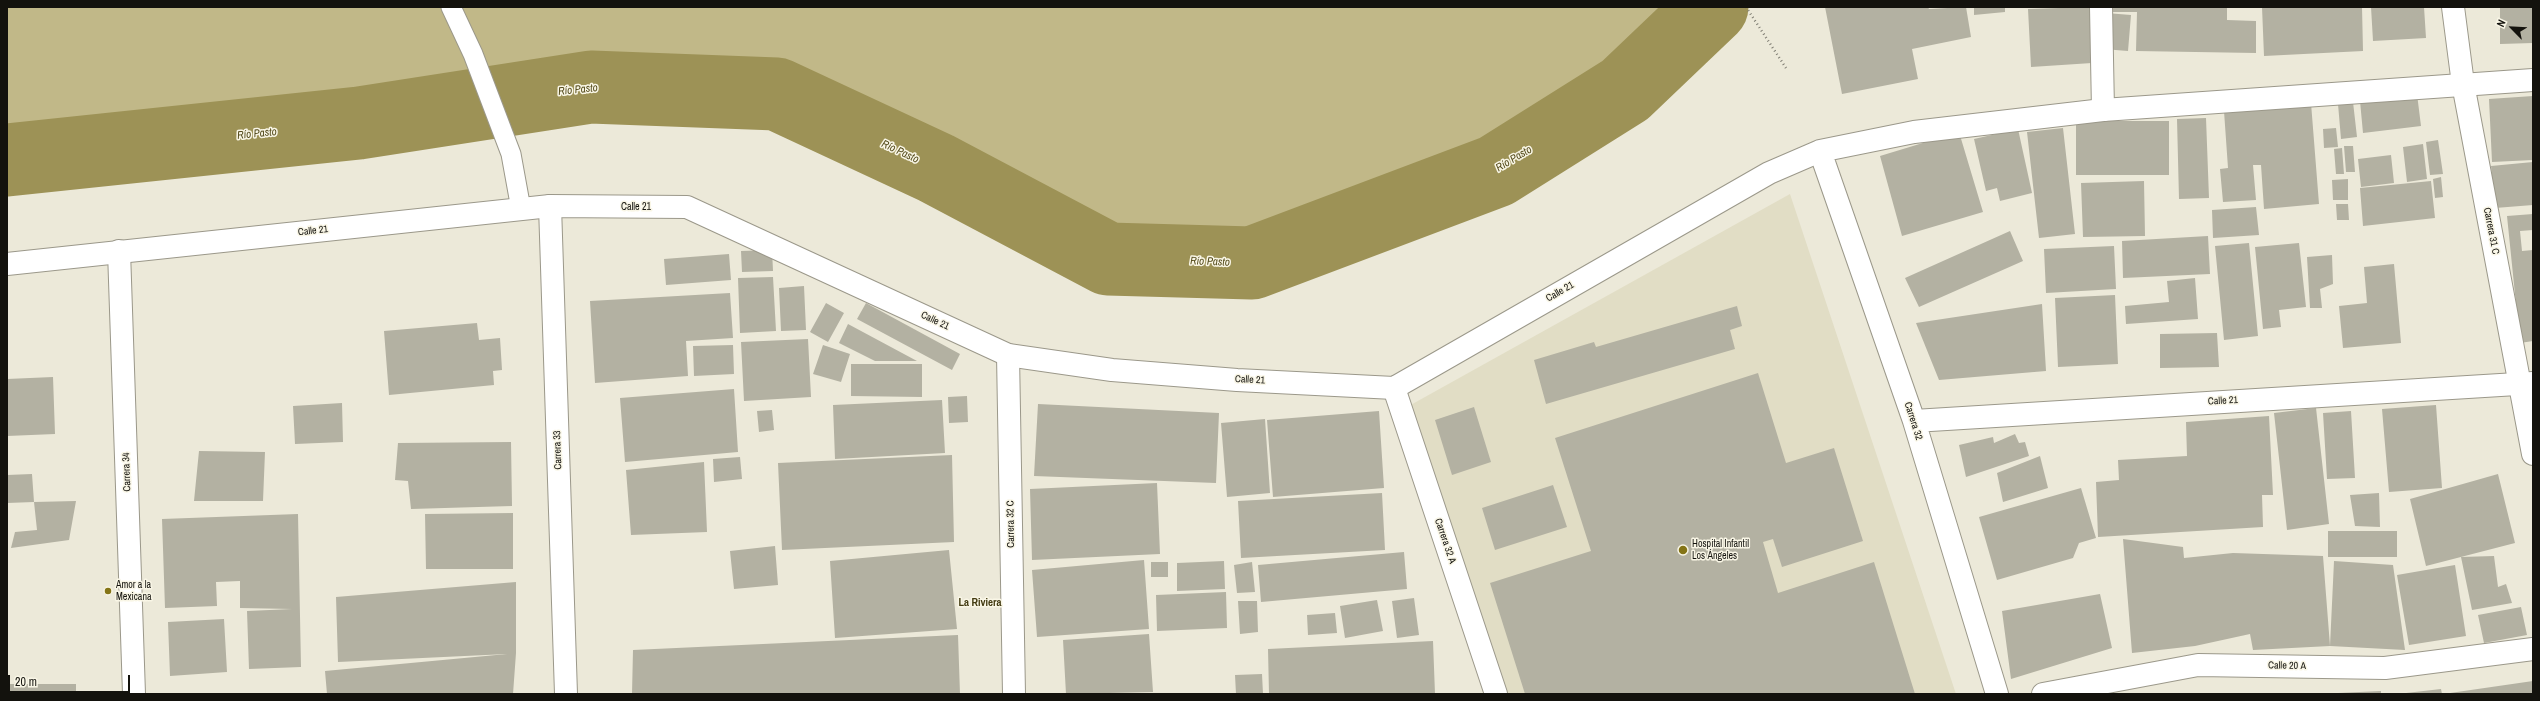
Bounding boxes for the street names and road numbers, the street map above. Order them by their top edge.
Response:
street label: Calle 21 [621,201,651,213]
street label: Carrera 31 C [2481,207,2501,255]
street label: Calle 21 [297,223,329,239]
street label: Calle 21 [1544,279,1576,305]
street label: Calle 21 [919,309,951,333]
street label: Calle 21 [1235,373,1265,387]
street label: Calle 21 [2208,394,2238,408]
street label: Carrera 32 [1901,401,1925,441]
street label: Carrera 33 [551,430,565,470]
street label: Carrera 34 [120,452,134,492]
street label: Carrera 32 C [1005,500,1017,548]
street label: Carrera 32 A [1432,517,1458,565]
street label: Calle 20 A [2268,660,2306,672]

